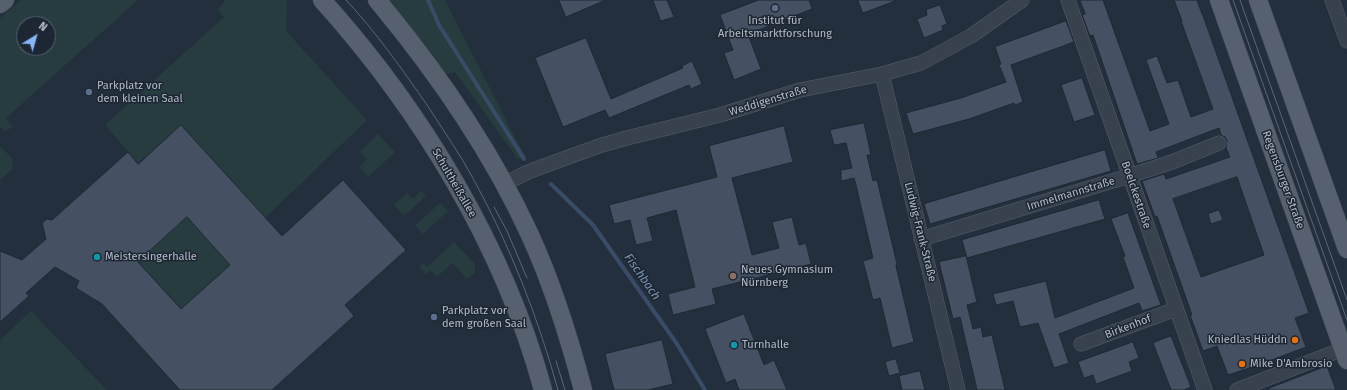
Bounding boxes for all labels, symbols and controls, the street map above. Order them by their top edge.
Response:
marker: Institut für Arbeitsmarktforschung [770,3,780,13]
place label: Institut für Arbeitsmarktforschung [718,14,832,40]
north arrow [16,16,56,56]
text: N [36,19,50,34]
place label: Parkplatz vor dem kleinen Saal [97,79,183,105]
street label: Weddigenstraße [727,83,809,119]
marker: Parkplatz vor dem kleinen Saal [84,87,94,97]
street label: Regensburger Straße [1259,129,1307,231]
street label: Schultheißallee [429,146,479,220]
street label: Boelckestraße [1118,160,1154,230]
street label: Immelmannstraße [1026,174,1116,214]
street label: Ludwig-Frank-Straße [901,181,939,283]
place label: Meistersingerhalle [105,250,197,264]
water label: Fischbach [621,251,663,303]
marker: Meistersingerhalle [92,252,102,262]
place label: Neues Gymnasium Nürnberg [741,263,833,289]
marker: Neues Gymnasium Nürnberg [728,271,738,281]
place label: Parkplatz vor dem großen Saal [442,304,526,330]
marker: Parkplatz vor dem großen Saal [429,312,439,322]
street label: Birkenhof [1103,312,1153,342]
place label: Kniedlas Hüddn [1208,333,1287,347]
marker: Kniedlas Hüddn [1290,335,1300,345]
place label: Turnhalle [742,338,789,352]
marker: Turnhalle [729,340,739,350]
place label: Mike D'Ambrosio [1250,357,1333,371]
marker: Mike D'Ambrosio [1237,359,1247,369]

